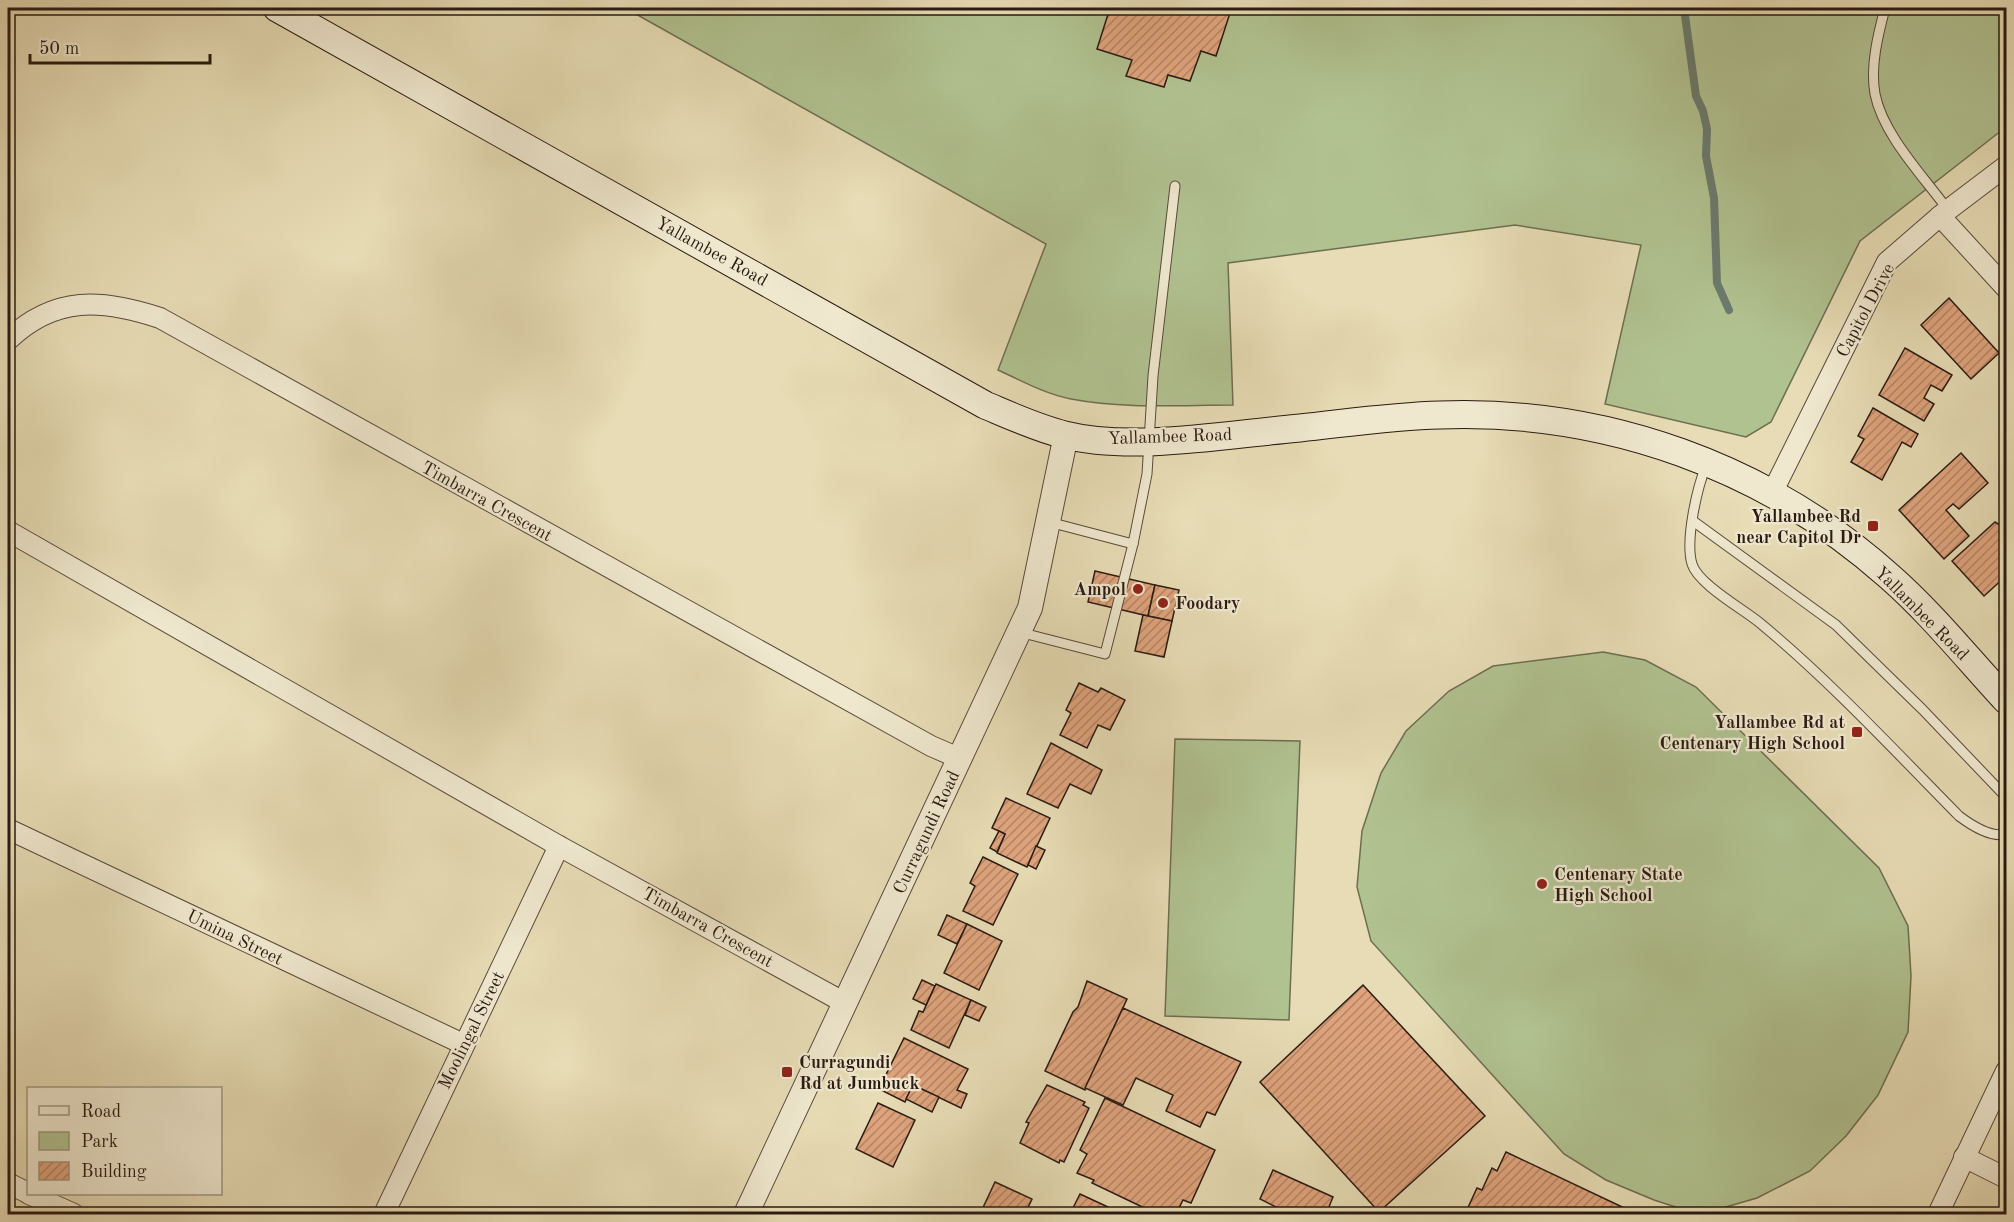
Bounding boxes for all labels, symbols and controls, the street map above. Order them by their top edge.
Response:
scale bar [30,27,210,65]
text: 50 m [39,40,79,58]
street label: Yallambee Road [653,214,770,290]
street label: Capitol Drive [1834,261,1898,360]
street label: Yallambee Road [1107,426,1233,448]
street label: Timbarra Crescent [418,458,555,545]
place label: Yallambee Rd near Capitol Dr [1736,508,1861,547]
marker: Yallambee Rd near Capitol Dr [1866,519,1880,533]
street label: Yallambee Road [1871,563,1972,664]
place label: Ampol [1074,581,1126,599]
marker: Ampol [1131,582,1145,596]
place label: Foodary [1175,595,1240,613]
marker: Foodary [1156,596,1170,610]
place label: Yallambee Rd at Centenary High School [1660,714,1845,753]
marker: Yallambee Rd at Centenary High School [1850,725,1864,739]
street label: Curragundi Road [890,768,963,897]
place label: Centenary State High School [1554,866,1683,905]
marker: Centenary State High School [1535,877,1549,891]
street label: Timbarra Crescent [639,884,776,971]
street label: Umina Street [184,907,285,969]
street label: Moolingal Street [436,969,508,1092]
place label: Curragundi Rd at Jumbuck [799,1054,920,1093]
marker: Curragundi Rd at Jumbuck [780,1065,794,1079]
legend [27,1087,222,1195]
text: Road [81,1103,121,1121]
text: Park [81,1133,118,1151]
text: Building [81,1163,147,1181]

